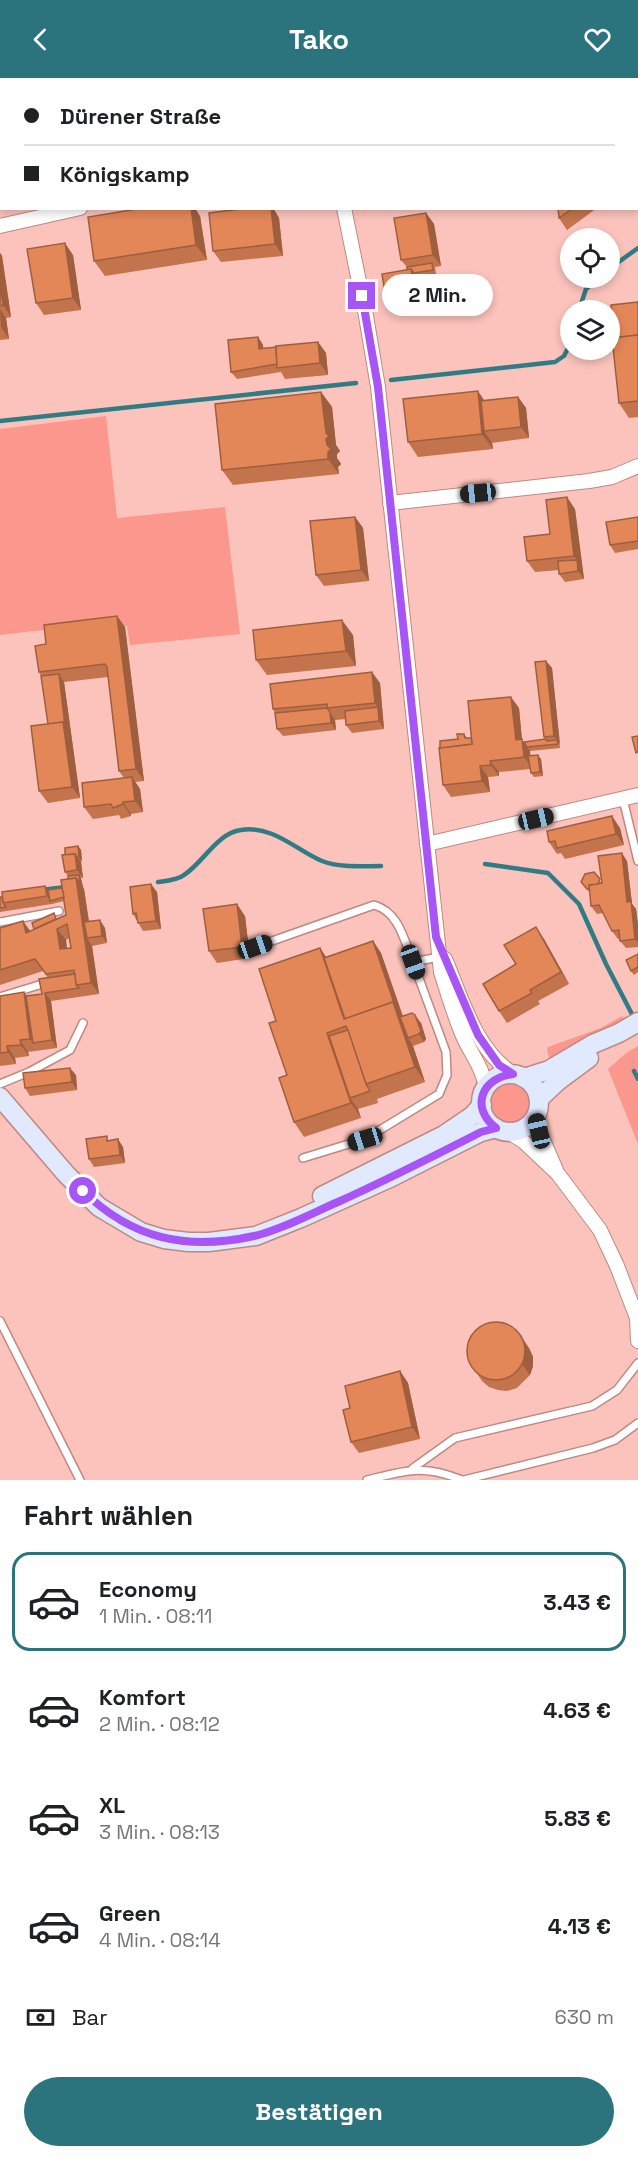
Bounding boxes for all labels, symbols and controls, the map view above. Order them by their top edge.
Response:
text: Tako [289,22,349,57]
icon: back [24,23,57,56]
icon: heart [581,23,614,56]
text: Dürener Straße [60,102,221,130]
text: Königskamp [60,160,190,188]
map controls [560,228,620,360]
button: locate [560,228,620,288]
callout: 2 Min. [383,275,494,317]
route end [348,282,375,309]
text: 2 Min. [408,282,467,308]
button: layers [560,300,620,360]
car [459,482,497,504]
car [516,806,556,832]
car [235,933,275,961]
car [398,942,428,982]
car [526,1111,552,1151]
car [345,1125,385,1153]
route start [69,1177,96,1204]
text: Fahrt wählen [24,1498,193,1533]
icon: car [27,1575,81,1629]
text: Economy [99,1575,197,1603]
text: 3.43 € [543,1588,611,1616]
text: 1 Min. · 08:11 [99,1603,212,1629]
icon: car [27,1683,81,1737]
text: Komfort [99,1683,186,1711]
text: 4.63 € [543,1696,611,1724]
text: 2 Min. · 08:12 [99,1711,220,1737]
icon: car [27,1791,81,1845]
text: XL [99,1791,125,1819]
text: 5.83 € [544,1804,611,1832]
text: 3 Min. · 08:13 [99,1819,220,1845]
icon: car [27,1899,81,1953]
text: Green [99,1899,161,1927]
text: 4.13 € [548,1912,611,1940]
text: 4 Min. · 08:14 [99,1927,221,1953]
icon: cash [24,2001,57,2034]
text: Bar [72,2003,108,2031]
text: 630 m [555,2004,614,2030]
button: Bestätigen [24,2077,614,2146]

